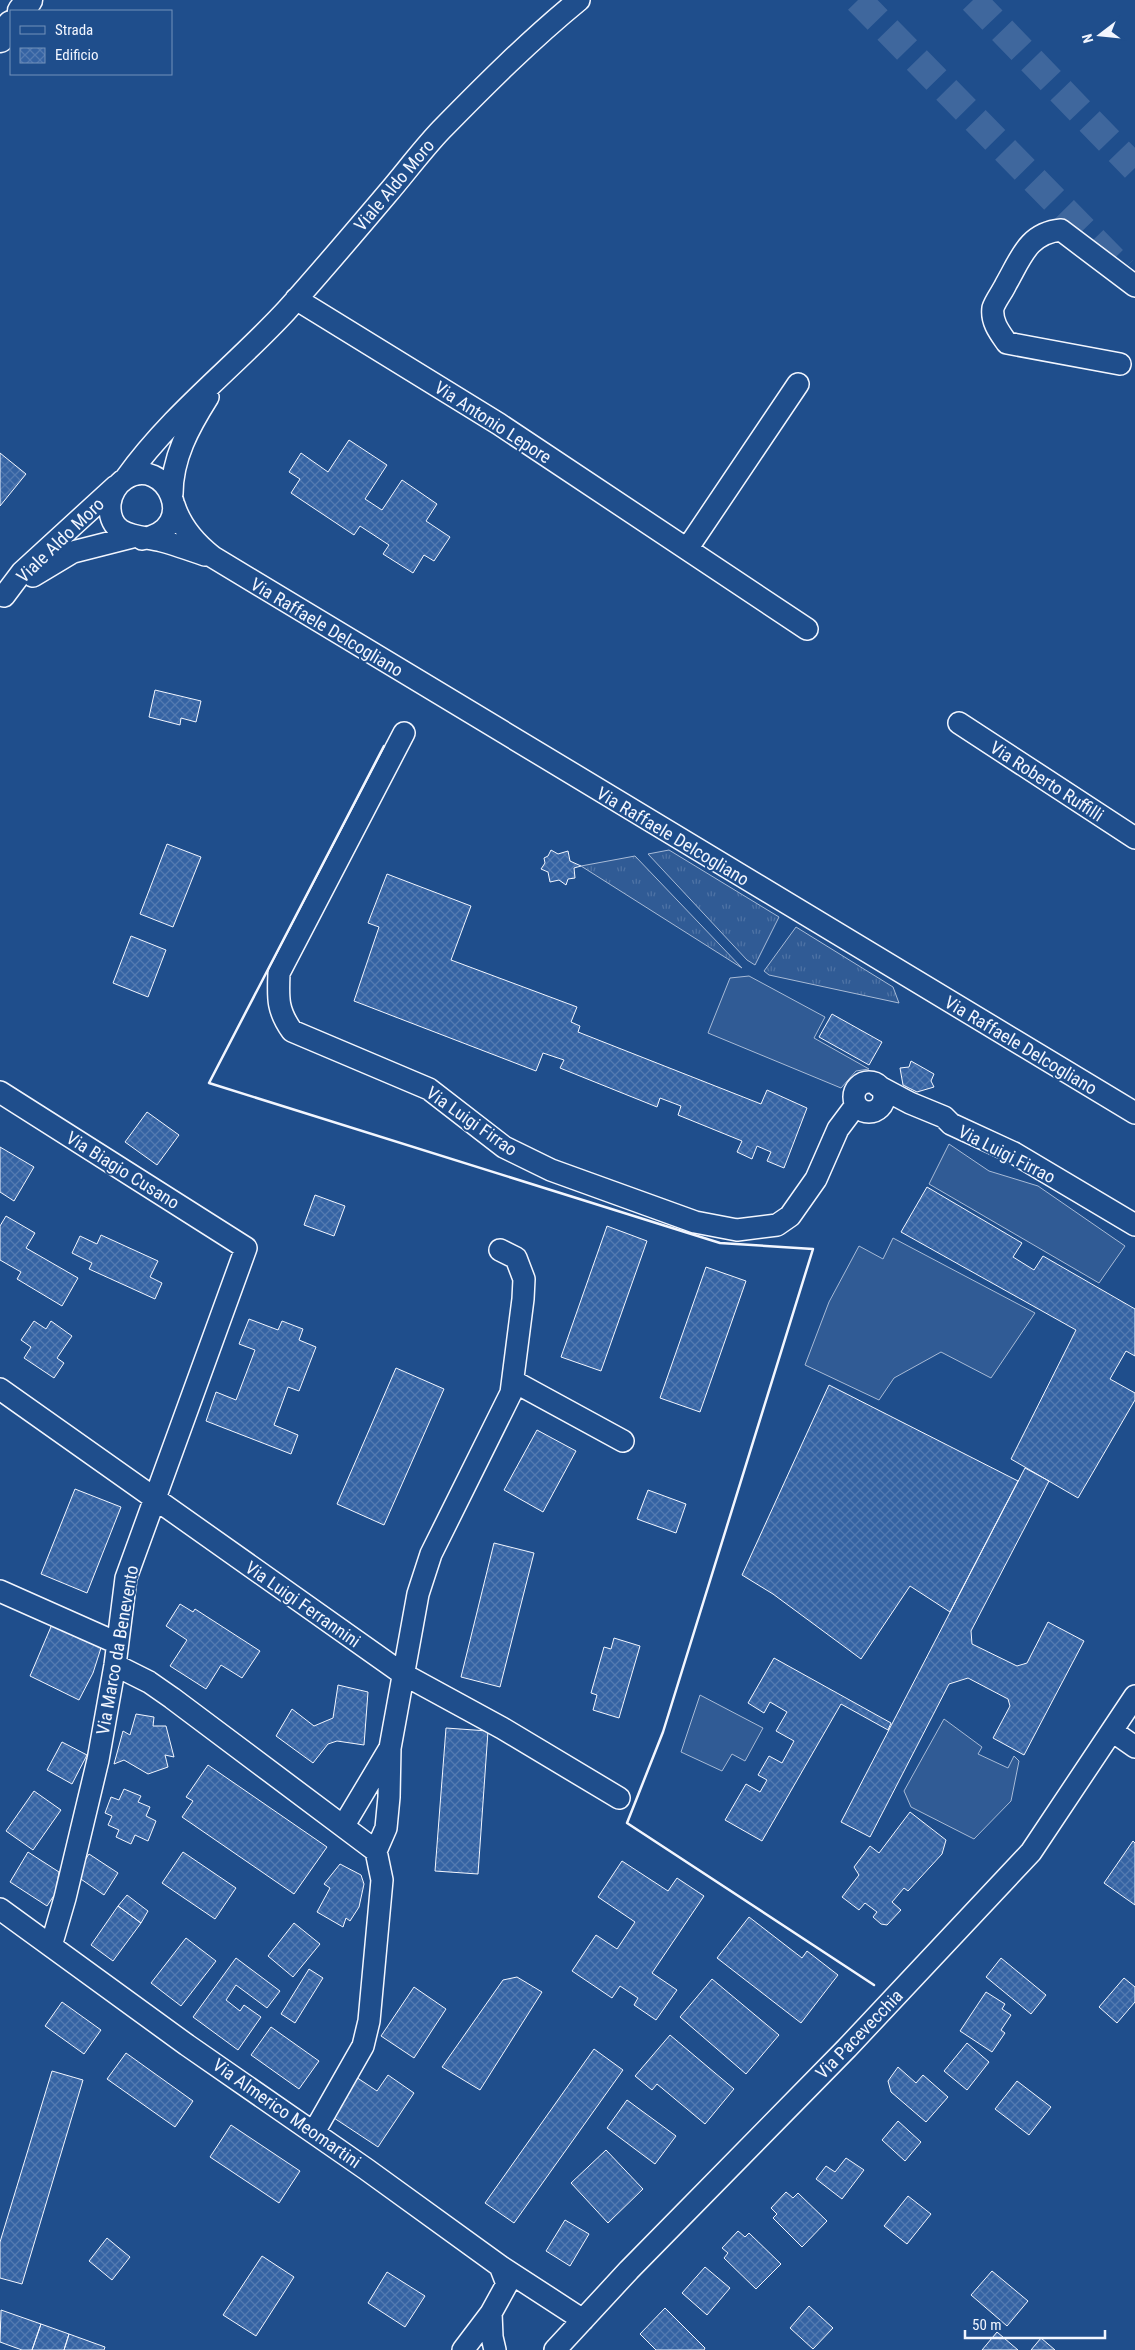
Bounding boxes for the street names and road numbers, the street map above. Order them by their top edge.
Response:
street label: Viale Aldo Moro [350,135,438,235]
street label: Via Antonio Lepore [431,376,555,468]
street label: Viale Aldo Moro [12,493,108,587]
street label: Via Raffaele Delcogliano [247,573,407,681]
street label: Via Roberto Ruffilli [986,736,1108,826]
street label: Via Raffaele Delcogliano [593,782,753,890]
street label: Via Raffaele Delcogliano [941,991,1101,1099]
street label: Via Luigi Firrao [422,1082,522,1160]
street label: Via Luigi Firrao [955,1121,1059,1187]
street label: Via Biagio Cusano [63,1127,183,1213]
street label: Via Luigi Ferrannini [241,1556,365,1652]
street label: Via Marco da Benevento [92,1564,142,1736]
street label: Via Pacevecchia [811,1985,907,2083]
street label: Via Almerico Meomartini [209,2054,365,2172]

